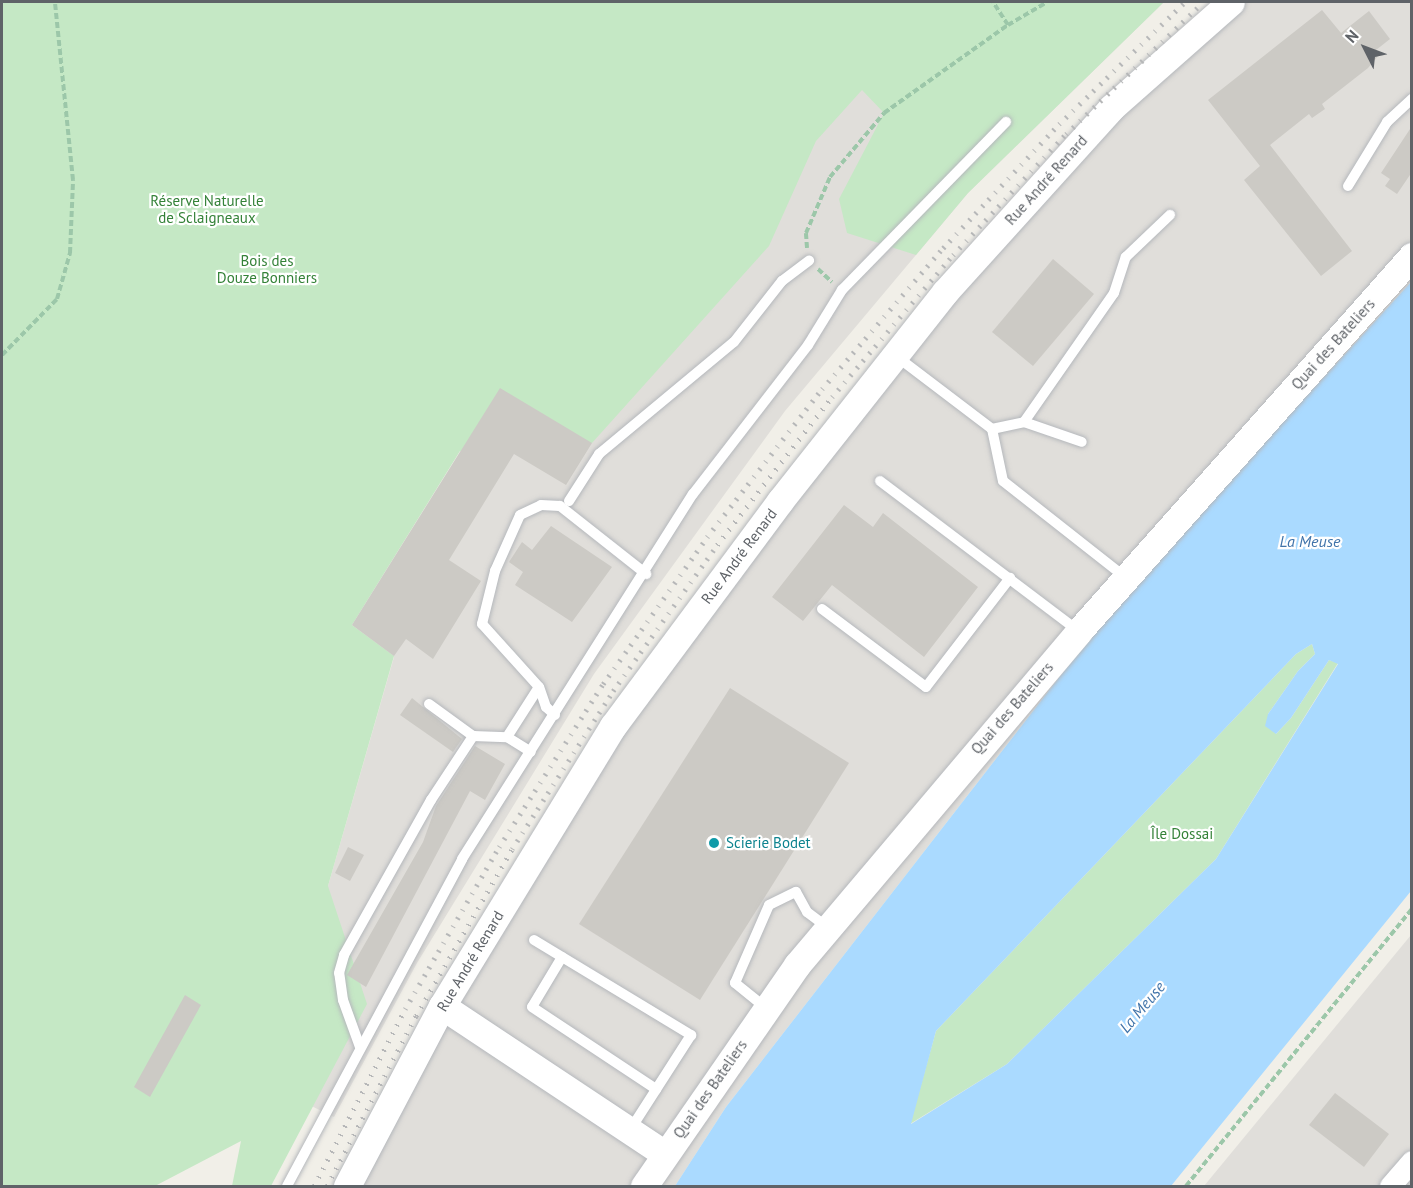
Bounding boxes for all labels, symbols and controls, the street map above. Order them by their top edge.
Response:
north arrow [1335,18,1395,78]
text: N [1341,25,1363,47]
street label: Rue André Renard [1001,131,1091,229]
park label: Réserve Naturelle de Sclaigneaux [150,191,264,226]
park label: Bois des Douze Bonniers [217,251,317,286]
street label: Quai des Bateliers [1288,295,1378,393]
street label: Rue André Renard [697,505,781,607]
water label: La Meuse [1280,531,1340,551]
street label: Quai des Bateliers [967,658,1057,758]
park label: Île Dossai [1151,825,1213,843]
place label: Scierie Bodet [726,834,811,852]
marker: Scierie Bodet [707,836,721,850]
street label: Rue André Renard [433,907,507,1015]
water label: La Meuse [1115,978,1169,1036]
street label: Quai des Bateliers [669,1036,751,1142]

